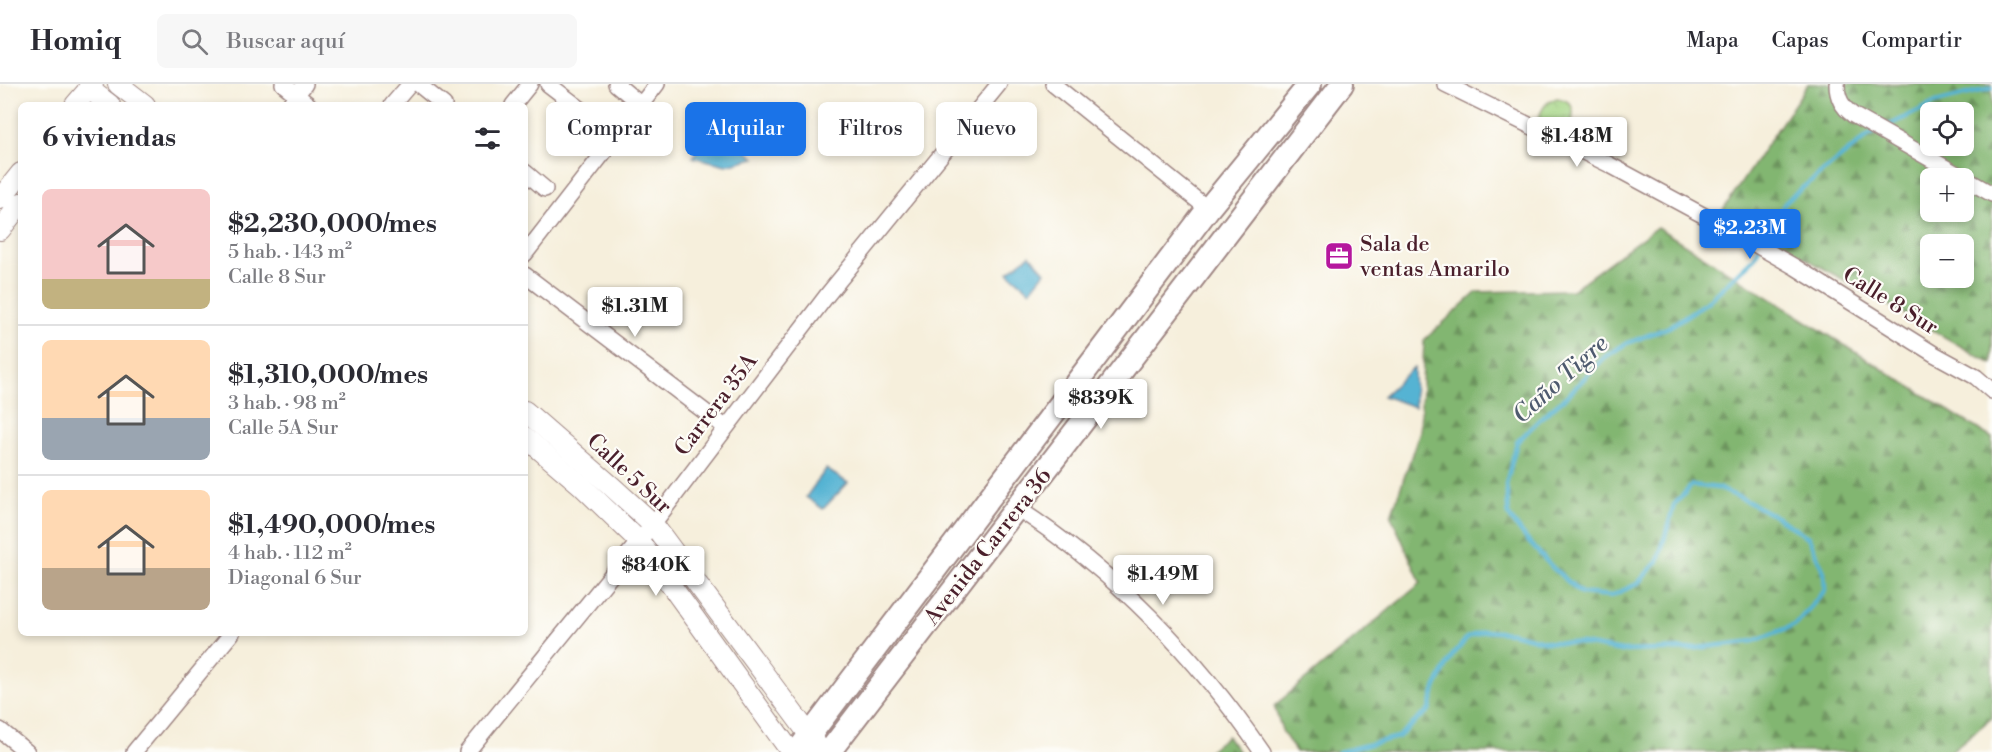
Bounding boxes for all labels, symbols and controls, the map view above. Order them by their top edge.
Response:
search box [157,14,577,68]
text: Homiq [30,24,121,59]
icon: search [178,25,211,58]
text: Buscar aquí [226,28,345,55]
text: Mapa [1687,28,1739,54]
text: Capas [1772,28,1829,54]
text: Compartir [1862,28,1962,54]
chip: Comprar [546,102,673,156]
chip: Alquilar [685,102,806,156]
chip: Filtros [818,102,924,156]
chip: Nuevo [936,102,1037,156]
map controls [1920,102,1974,288]
button: locate [1920,102,1974,156]
pin: $1.48M [1528,117,1626,168]
text: 6 viviendas [42,122,176,154]
icon: filters [471,122,504,155]
text: $1.48M [1541,124,1613,149]
button: + [1920,168,1974,222]
text: $2,230,000/mes [228,208,437,240]
pin: $2.23M [1701,209,1799,260]
icon: home [90,213,162,285]
text: $2.23M [1714,216,1786,241]
place label: Sala de ventas Amarilo [1359,231,1510,283]
button: − [1920,234,1974,288]
text: 5 hab. · 143 m² [228,240,352,265]
office icon: Sala de ventas Amarilo [1323,240,1355,272]
street label: Calle 8 Sur [1837,261,1943,341]
text: Calle 8 Sur [228,265,326,290]
pin: $1.31M [586,287,684,338]
text: $1.31M [602,294,668,319]
water label: Caño Tigre [1507,329,1615,430]
street label: Carrera 35A [669,348,764,461]
text: $1,310,000/mes [228,359,428,391]
icon: home [90,364,162,436]
pin: $839K [1059,379,1143,430]
text: $839K [1068,386,1134,411]
text: 3 hab. · 98 m² [228,391,346,416]
text: Calle 5A Sur [228,416,338,441]
street label: Calle 5 Sur [581,428,677,520]
street label: Avenida Carrera 36 [918,463,1058,631]
text: $1,490,000/mes [228,509,435,541]
icon: home [90,514,162,586]
text: 4 hab. · 112 m² [228,541,352,566]
pin: $840K [614,546,698,597]
text: $840K [621,553,691,578]
pin: $1.49M [1114,555,1212,606]
text: $1.49M [1127,562,1199,587]
text: Diagonal 6 Sur [228,566,362,591]

